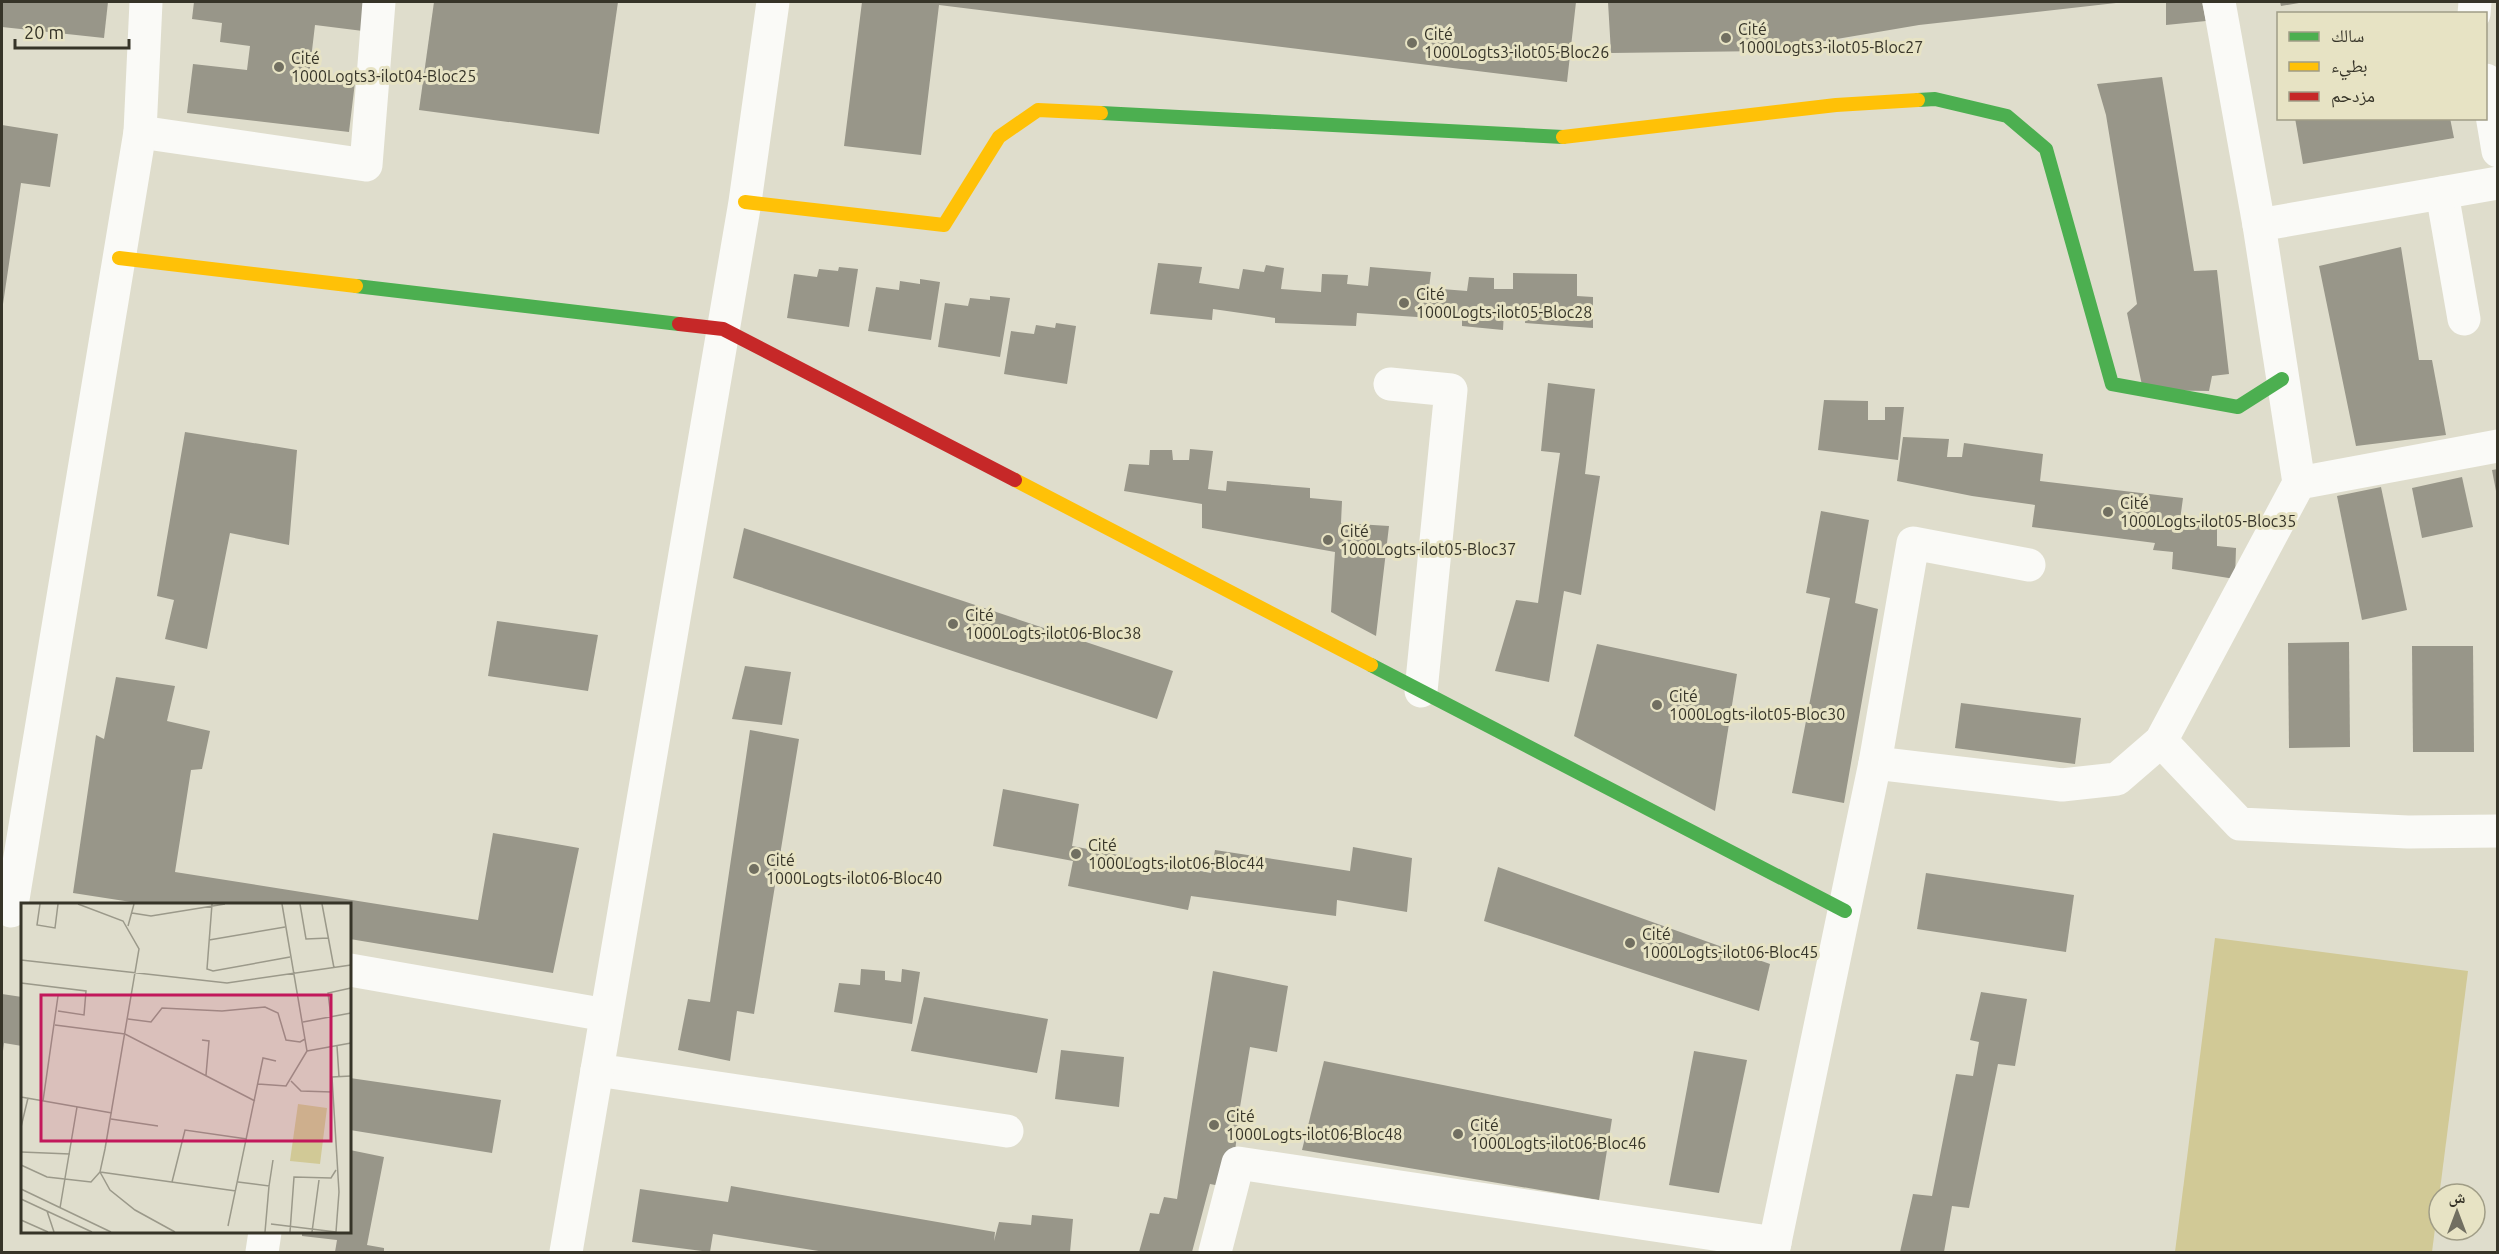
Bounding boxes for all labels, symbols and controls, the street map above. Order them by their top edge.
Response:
scale bar [15,12,129,50]
legend [2277,12,2487,120]
place label: Cité 1000Logts3-ilot05-Bloc27 [1738,20,1923,56]
text: 20 m [24,22,64,42]
place label: Cité 1000Logts3-ilot05-Bloc26 [1424,25,1609,61]
text: سالك [2331,25,2364,45]
marker: Cité 1000Logts3-ilot05-Bloc27 [1719,31,1733,45]
marker: Cité 1000Logts3-ilot05-Bloc26 [1405,36,1419,50]
place label: Cité 1000Logts3-ilot04-Bloc25 [291,49,476,85]
text: بطيء [2331,55,2368,81]
marker: Cité 1000Logts3-ilot04-Bloc25 [272,60,286,74]
text: مزدحم [2331,85,2375,108]
place label: Cité 1000Logts-ilot05-Bloc28 [1416,285,1592,321]
marker: Cité 1000Logts-ilot05-Bloc28 [1397,296,1411,310]
place label: Cité 1000Logts-ilot05-Bloc35 [2120,494,2296,530]
marker: Cité 1000Logts-ilot05-Bloc35 [2101,505,2115,519]
place label: Cité 1000Logts-ilot05-Bloc37 [1340,522,1516,558]
marker: Cité 1000Logts-ilot05-Bloc37 [1321,533,1335,547]
place label: Cité 1000Logts-ilot06-Bloc38 [965,606,1141,642]
marker: Cité 1000Logts-ilot06-Bloc38 [946,617,960,631]
place label: Cité 1000Logts-ilot05-Bloc30 [1669,687,1845,723]
marker: Cité 1000Logts-ilot05-Bloc30 [1650,698,1664,712]
place label: Cité 1000Logts-ilot06-Bloc44 [1088,836,1264,872]
marker: Cité 1000Logts-ilot06-Bloc44 [1069,847,1083,861]
place label: Cité 1000Logts-ilot06-Bloc40 [766,851,942,887]
marker: Cité 1000Logts-ilot06-Bloc40 [747,862,761,876]
inset map [21,903,351,1233]
place label: Cité 1000Logts-ilot06-Bloc45 [1642,925,1818,961]
marker: Cité 1000Logts-ilot06-Bloc45 [1623,936,1637,950]
place label: Cité 1000Logts-ilot06-Bloc48 [1226,1107,1402,1143]
place label: Cité 1000Logts-ilot06-Bloc46 [1470,1116,1646,1152]
marker: Cité 1000Logts-ilot06-Bloc48 [1207,1118,1221,1132]
marker: Cité 1000Logts-ilot06-Bloc46 [1451,1127,1465,1141]
north arrow [2427,1182,2487,1242]
text: ش [2449,1188,2466,1207]

